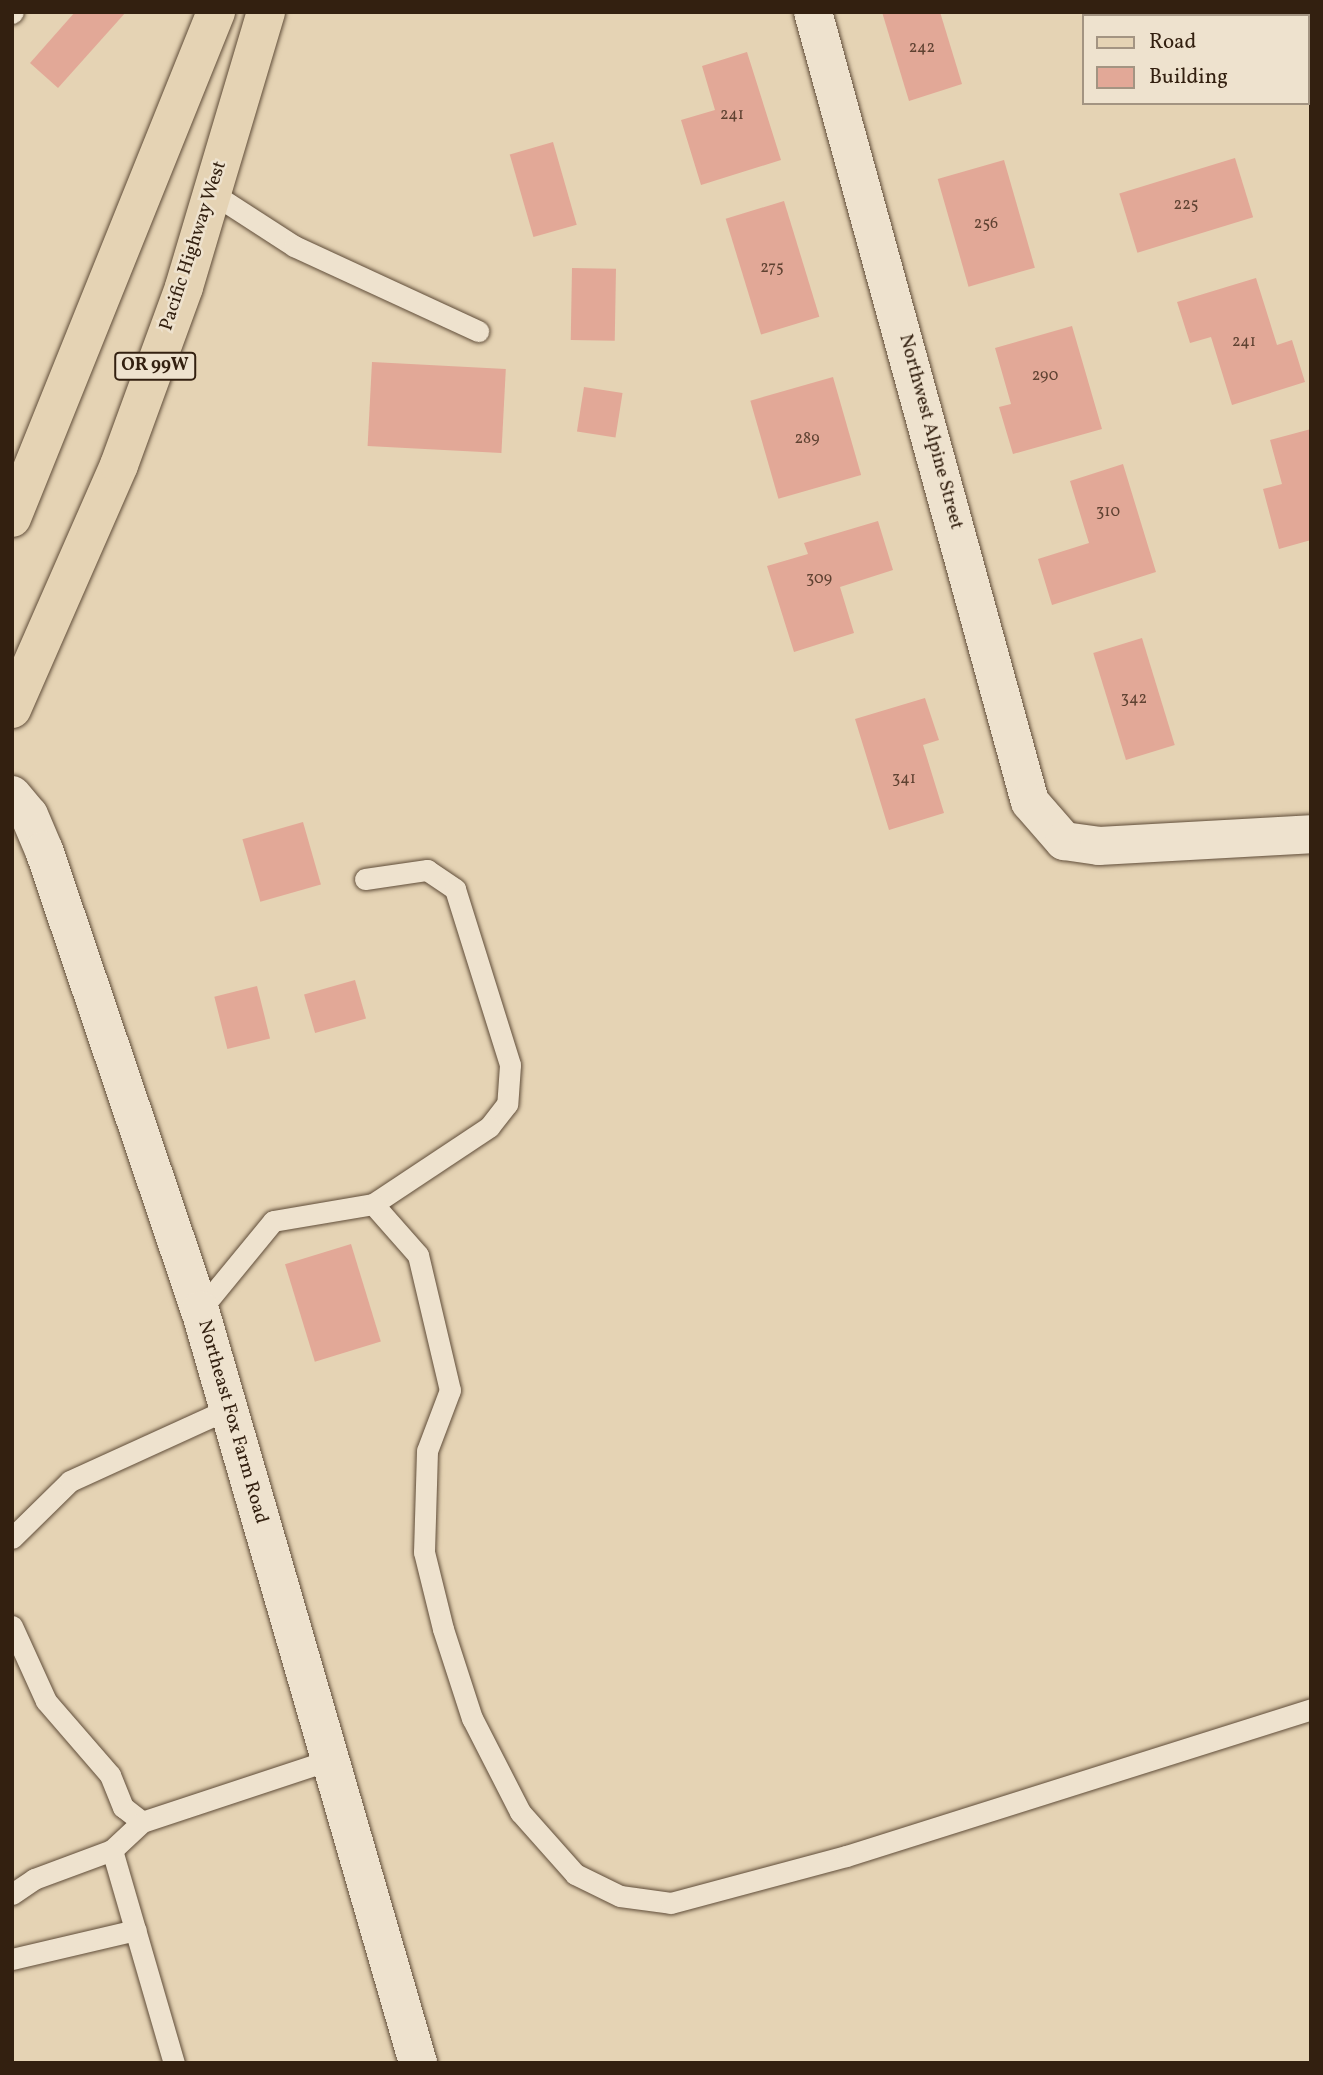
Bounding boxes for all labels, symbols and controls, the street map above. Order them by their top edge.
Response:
legend [1082,14,1309,105]
text: Road [1149,28,1196,57]
house number: 242 [909,38,935,58]
text: Building [1149,63,1228,92]
house number: 241 [720,105,744,125]
street label: Pacific Highway West [156,158,232,334]
house number: 225 [1174,195,1198,215]
house number: 256 [974,214,998,234]
house number: 275 [760,258,784,278]
street label: Northwest Alpine Street [893,332,967,532]
house number: 241 [1232,332,1256,352]
road number: OR 99W [113,352,197,380]
house number: 290 [1032,366,1058,386]
house number: 289 [794,429,820,449]
house number: 310 [1096,502,1120,522]
house number: 309 [806,569,832,589]
house number: 342 [1121,689,1147,709]
house number: 341 [892,769,916,789]
street label: Northeast Fox Farm Road [192,1317,272,1527]

